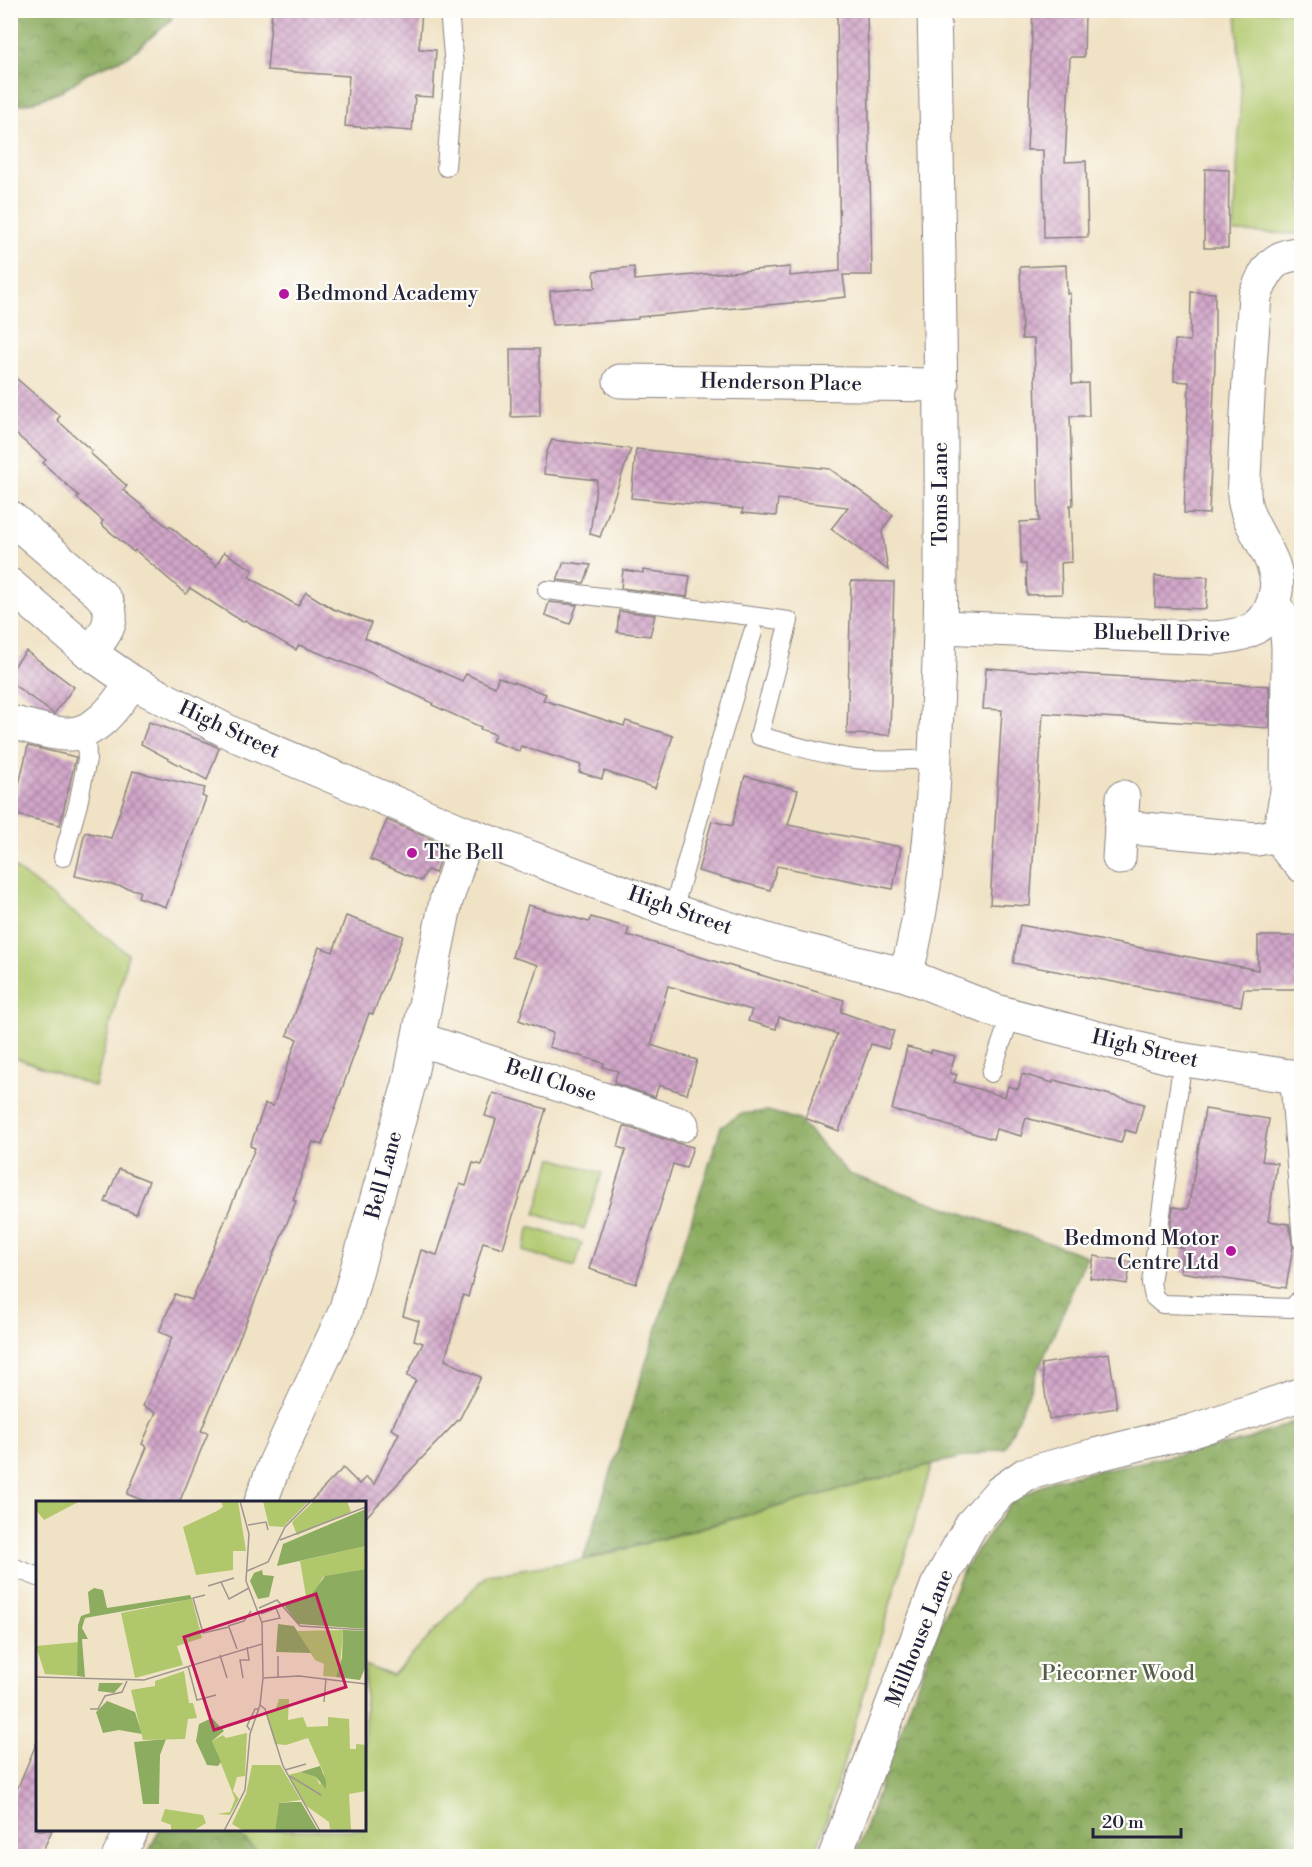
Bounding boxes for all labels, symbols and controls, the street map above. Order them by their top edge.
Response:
place label: Bedmond Academy [295,281,479,307]
marker: Bedmond Academy [277,287,291,301]
street label: Henderson Place [700,369,862,397]
street label: Toms Lane [928,442,954,546]
street label: Bluebell Drive [1093,620,1230,648]
street label: High Street [174,695,284,765]
place label: The Bell [424,840,504,866]
marker: The Bell [405,846,419,860]
street label: High Street [624,881,736,941]
street label: High Street [1089,1024,1201,1074]
street label: Bell Close [501,1054,600,1108]
street label: Bell Lane [360,1128,408,1223]
place label: Bedmond Motor Centre Ltd [1063,1226,1219,1276]
marker: Bedmond Motor Centre Ltd [1224,1244,1238,1258]
inset map [36,1501,366,1831]
street label: Millhouse Lane [881,1565,959,1711]
park label: Piecorner Wood [1041,1661,1195,1687]
scale bar [1093,1801,1182,1839]
text: 20 m [1102,1811,1144,1834]

